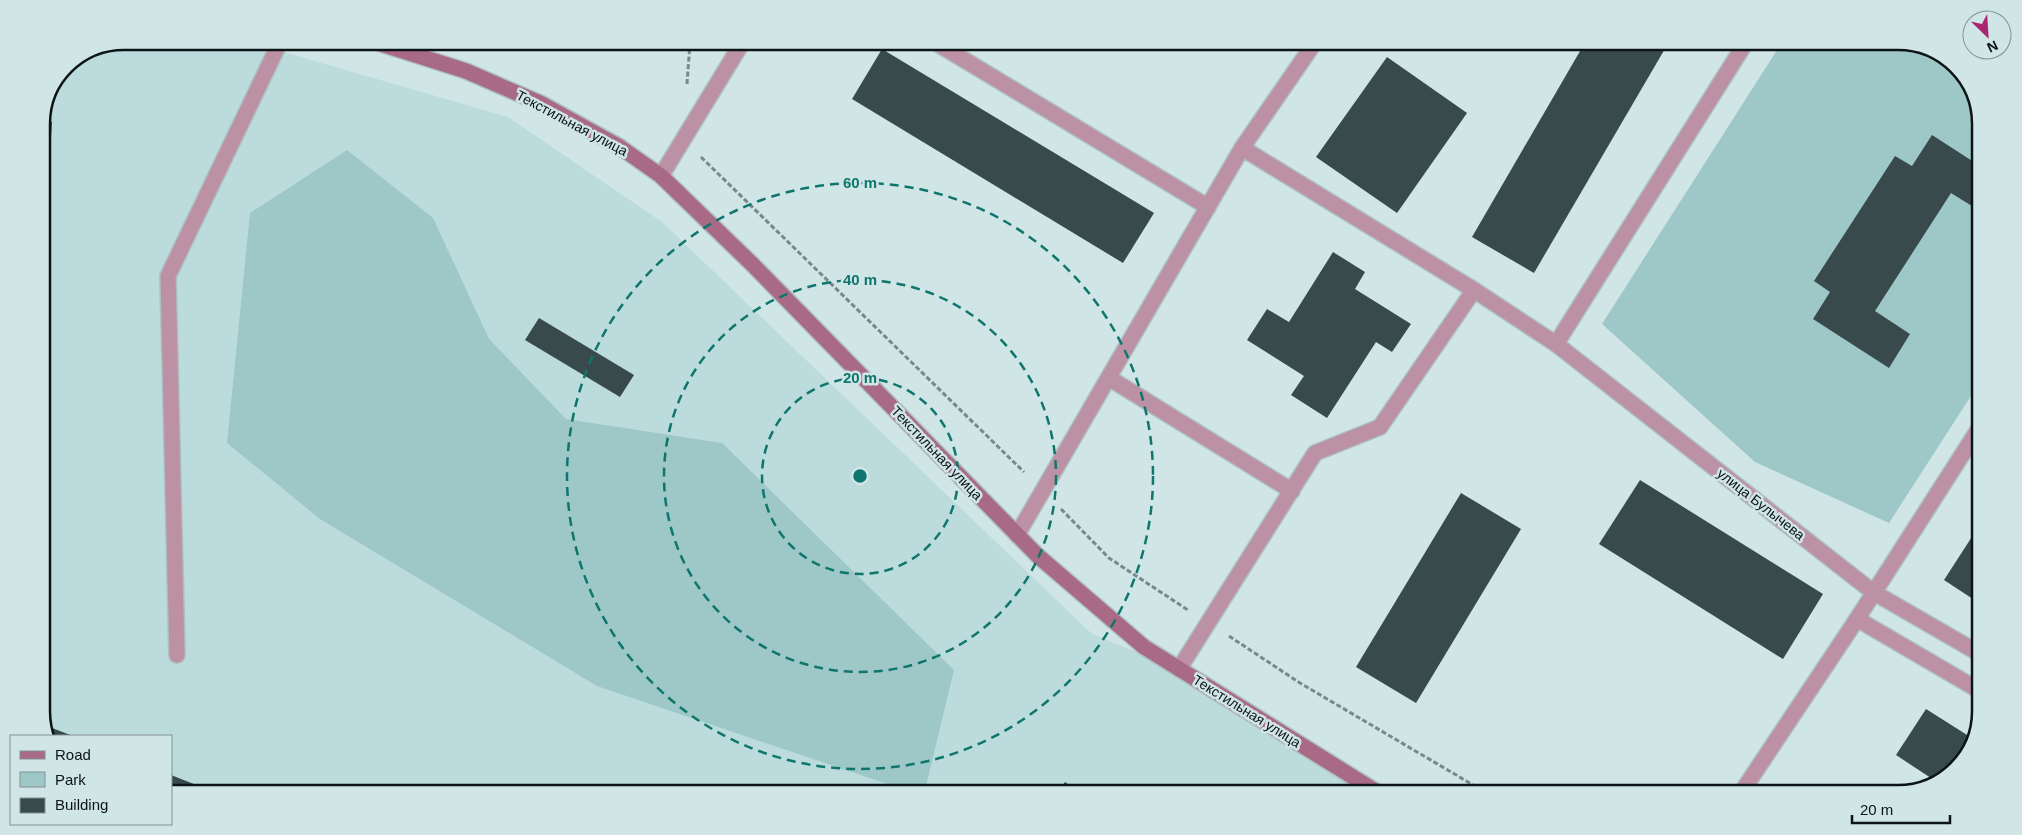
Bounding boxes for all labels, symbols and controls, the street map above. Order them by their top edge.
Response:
north arrow [1962,10,2012,60]
text: N [1985,37,2000,56]
street label: Текстильная улица [513,87,631,159]
text: 60 m [843,174,877,191]
text: 40 m [843,271,877,288]
text: 20 m [843,369,877,386]
street label: Текстильная улица [888,403,986,503]
street label: улица Булычева [1714,465,1808,543]
centre of rings [851,467,869,485]
street label: Текстильная улица [1190,671,1304,751]
legend [10,735,172,825]
text: Road [55,746,91,763]
text: Park [55,771,86,788]
scale bar [1852,792,1950,824]
text: Building [55,796,108,813]
text: 20 m [1860,801,1893,818]

